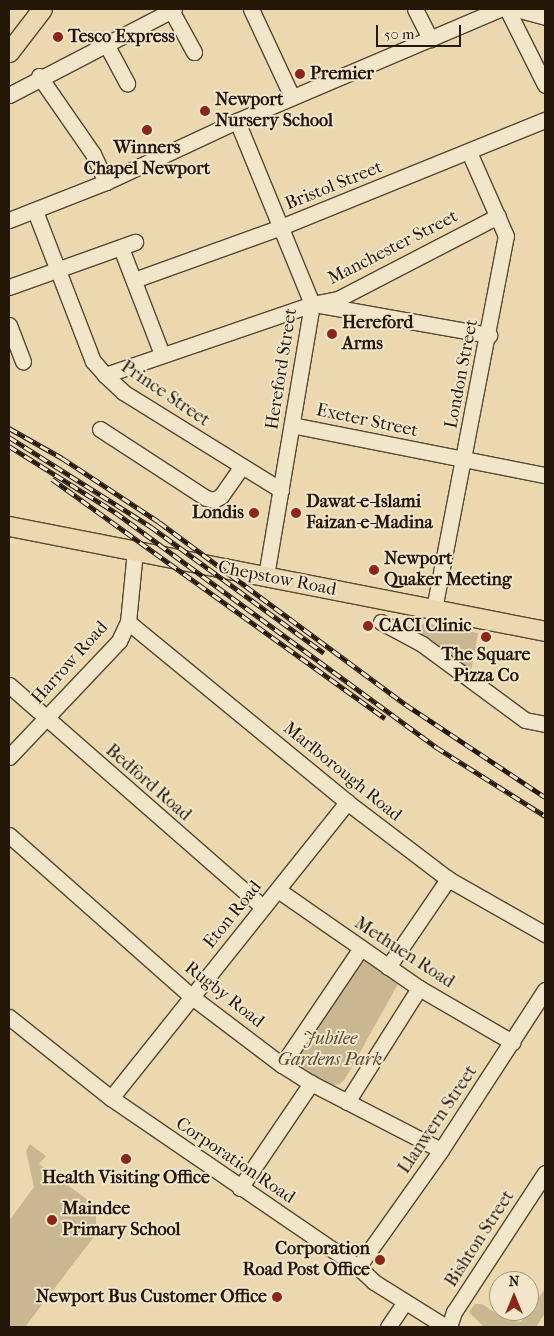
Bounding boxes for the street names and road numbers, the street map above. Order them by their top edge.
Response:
street label: Bristol Street [282,157,386,215]
street label: Manchester Street [324,206,462,290]
street label: Hereford Street [262,307,302,431]
street label: London Street [441,317,483,431]
street label: Prince Street [117,356,213,432]
street label: Exeter Street [314,400,420,442]
street label: Chepstow Road [216,557,338,601]
street label: Harrow Road [27,617,113,709]
street label: Marlborough Road [278,718,406,826]
street label: Bedford Road [101,740,195,826]
street label: Eton Road [199,877,267,953]
street label: Methuen Road [350,913,458,993]
street label: Rugby Road [180,957,268,1033]
street label: Llanwern Street [394,1062,482,1178]
street label: Corporation Road [171,1113,299,1209]
street label: Bishton Street [441,1187,519,1291]

